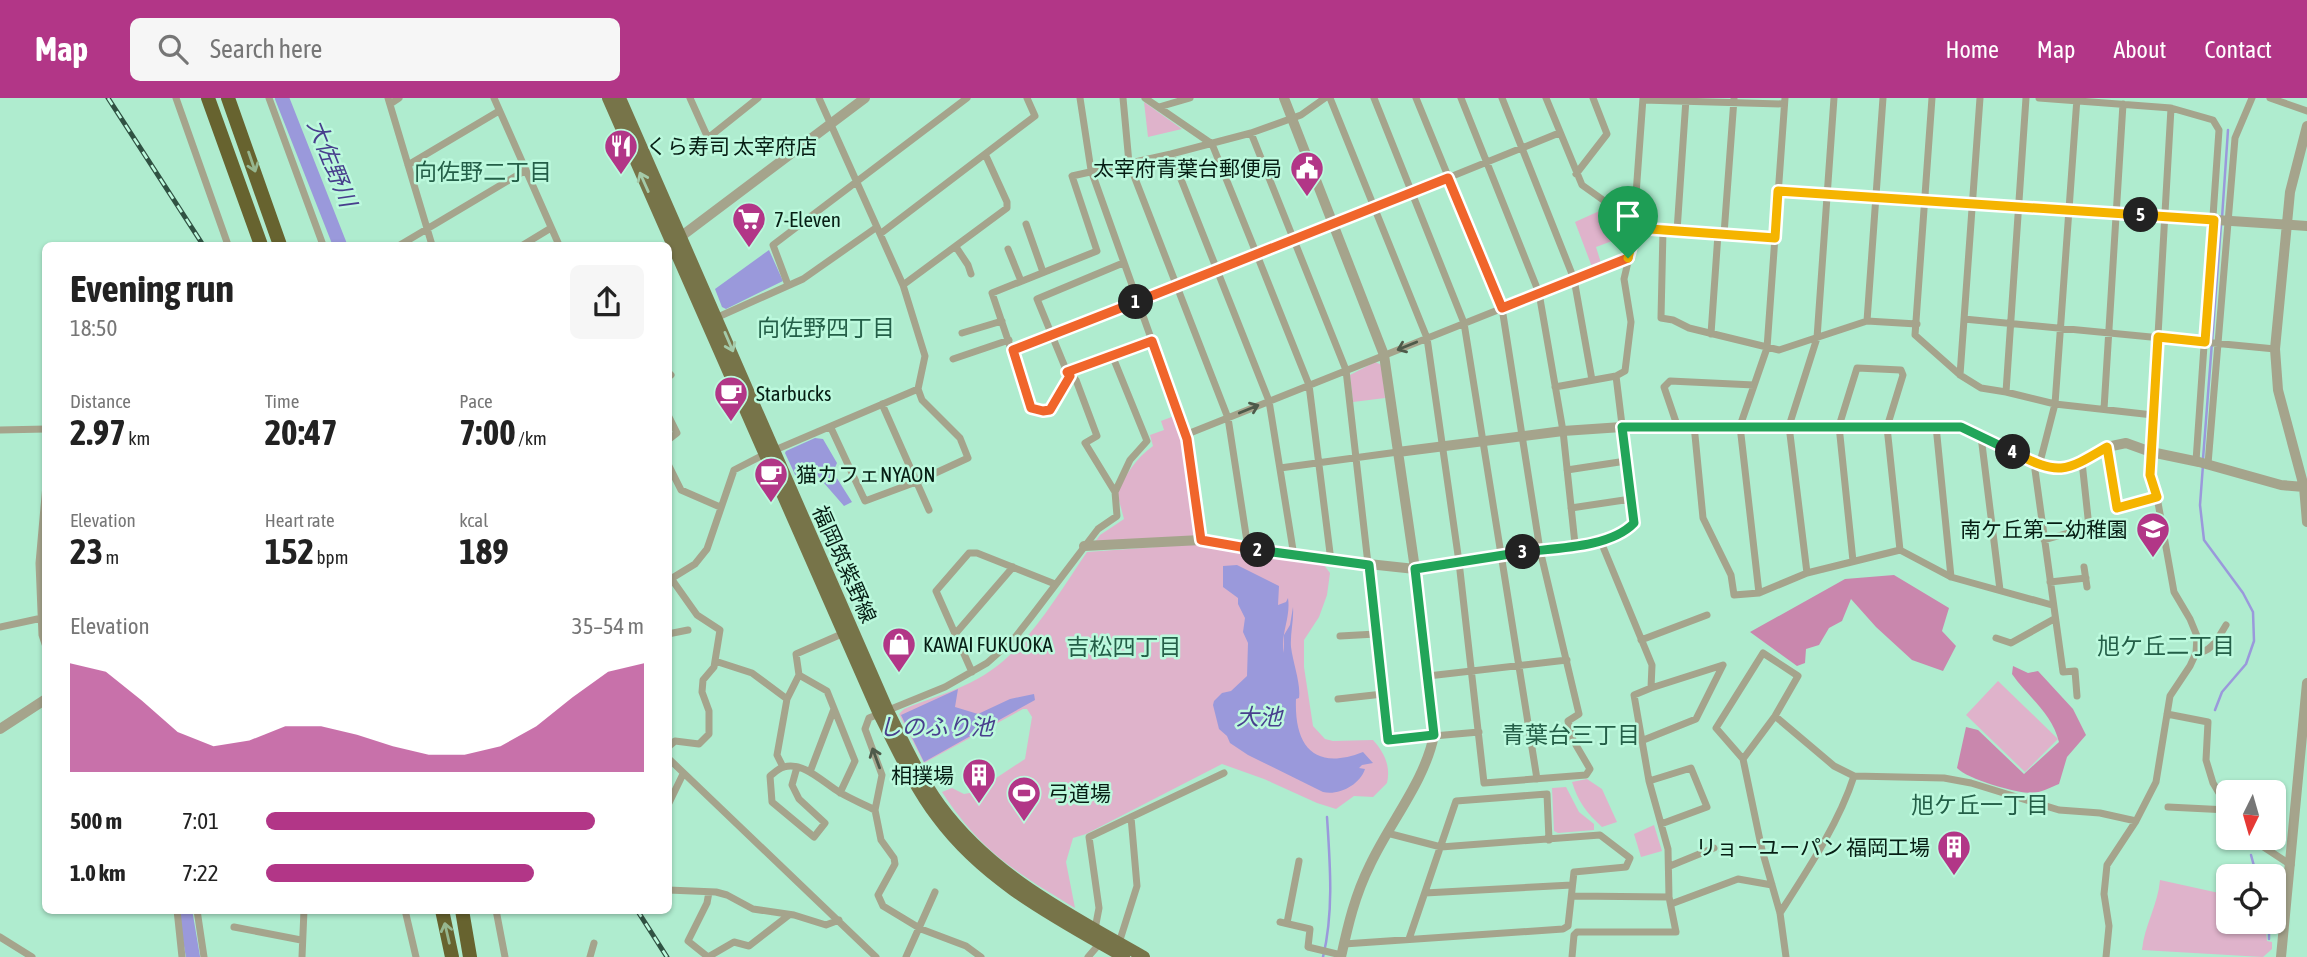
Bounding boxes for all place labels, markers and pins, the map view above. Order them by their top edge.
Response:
restaurant icon: くら寿司 太宰府店 [602,127,640,176]
place label: くら寿司 太宰府店 [646,134,817,158]
public building icon: 太宰府青葉台郵便局 [1288,149,1326,198]
place label: 太宰府青葉台郵便局 [1093,156,1282,180]
pin [1598,186,1658,258]
pin: 5 [2124,198,2158,232]
supermarket icon: 7-Eleven [730,200,768,249]
place label: 7-Eleven [774,207,841,231]
pin: 1 [1118,284,1154,320]
cafe icon: Starbucks [712,374,750,423]
place label: Starbucks [756,381,831,405]
pin: 4 [1996,434,2030,470]
cafe icon: 猫カフェNYAON [752,455,790,504]
place label: 猫カフェNYAON [796,462,936,486]
school or university icon: 南ケ丘第二幼稚園 [2134,510,2172,559]
place label: 南ケ丘第二幼稚園 [1960,517,2128,541]
pin: 2 [1240,532,1276,568]
pin: 3 [1506,534,1540,570]
shop icon: KAWAI FUKUOKA [880,625,918,674]
place label: KAWAI FUKUOKA [923,632,1054,656]
building icon: 相撲場 [960,756,998,805]
place label: 相撲場 [891,763,954,787]
sports icon: 弓道場 [1005,774,1043,823]
place label: 弓道場 [1048,781,1111,805]
building icon: リョーユーパン 福岡工場 [1935,828,1973,877]
place label: リョーユーパン 福岡工場 [1695,835,1930,859]

